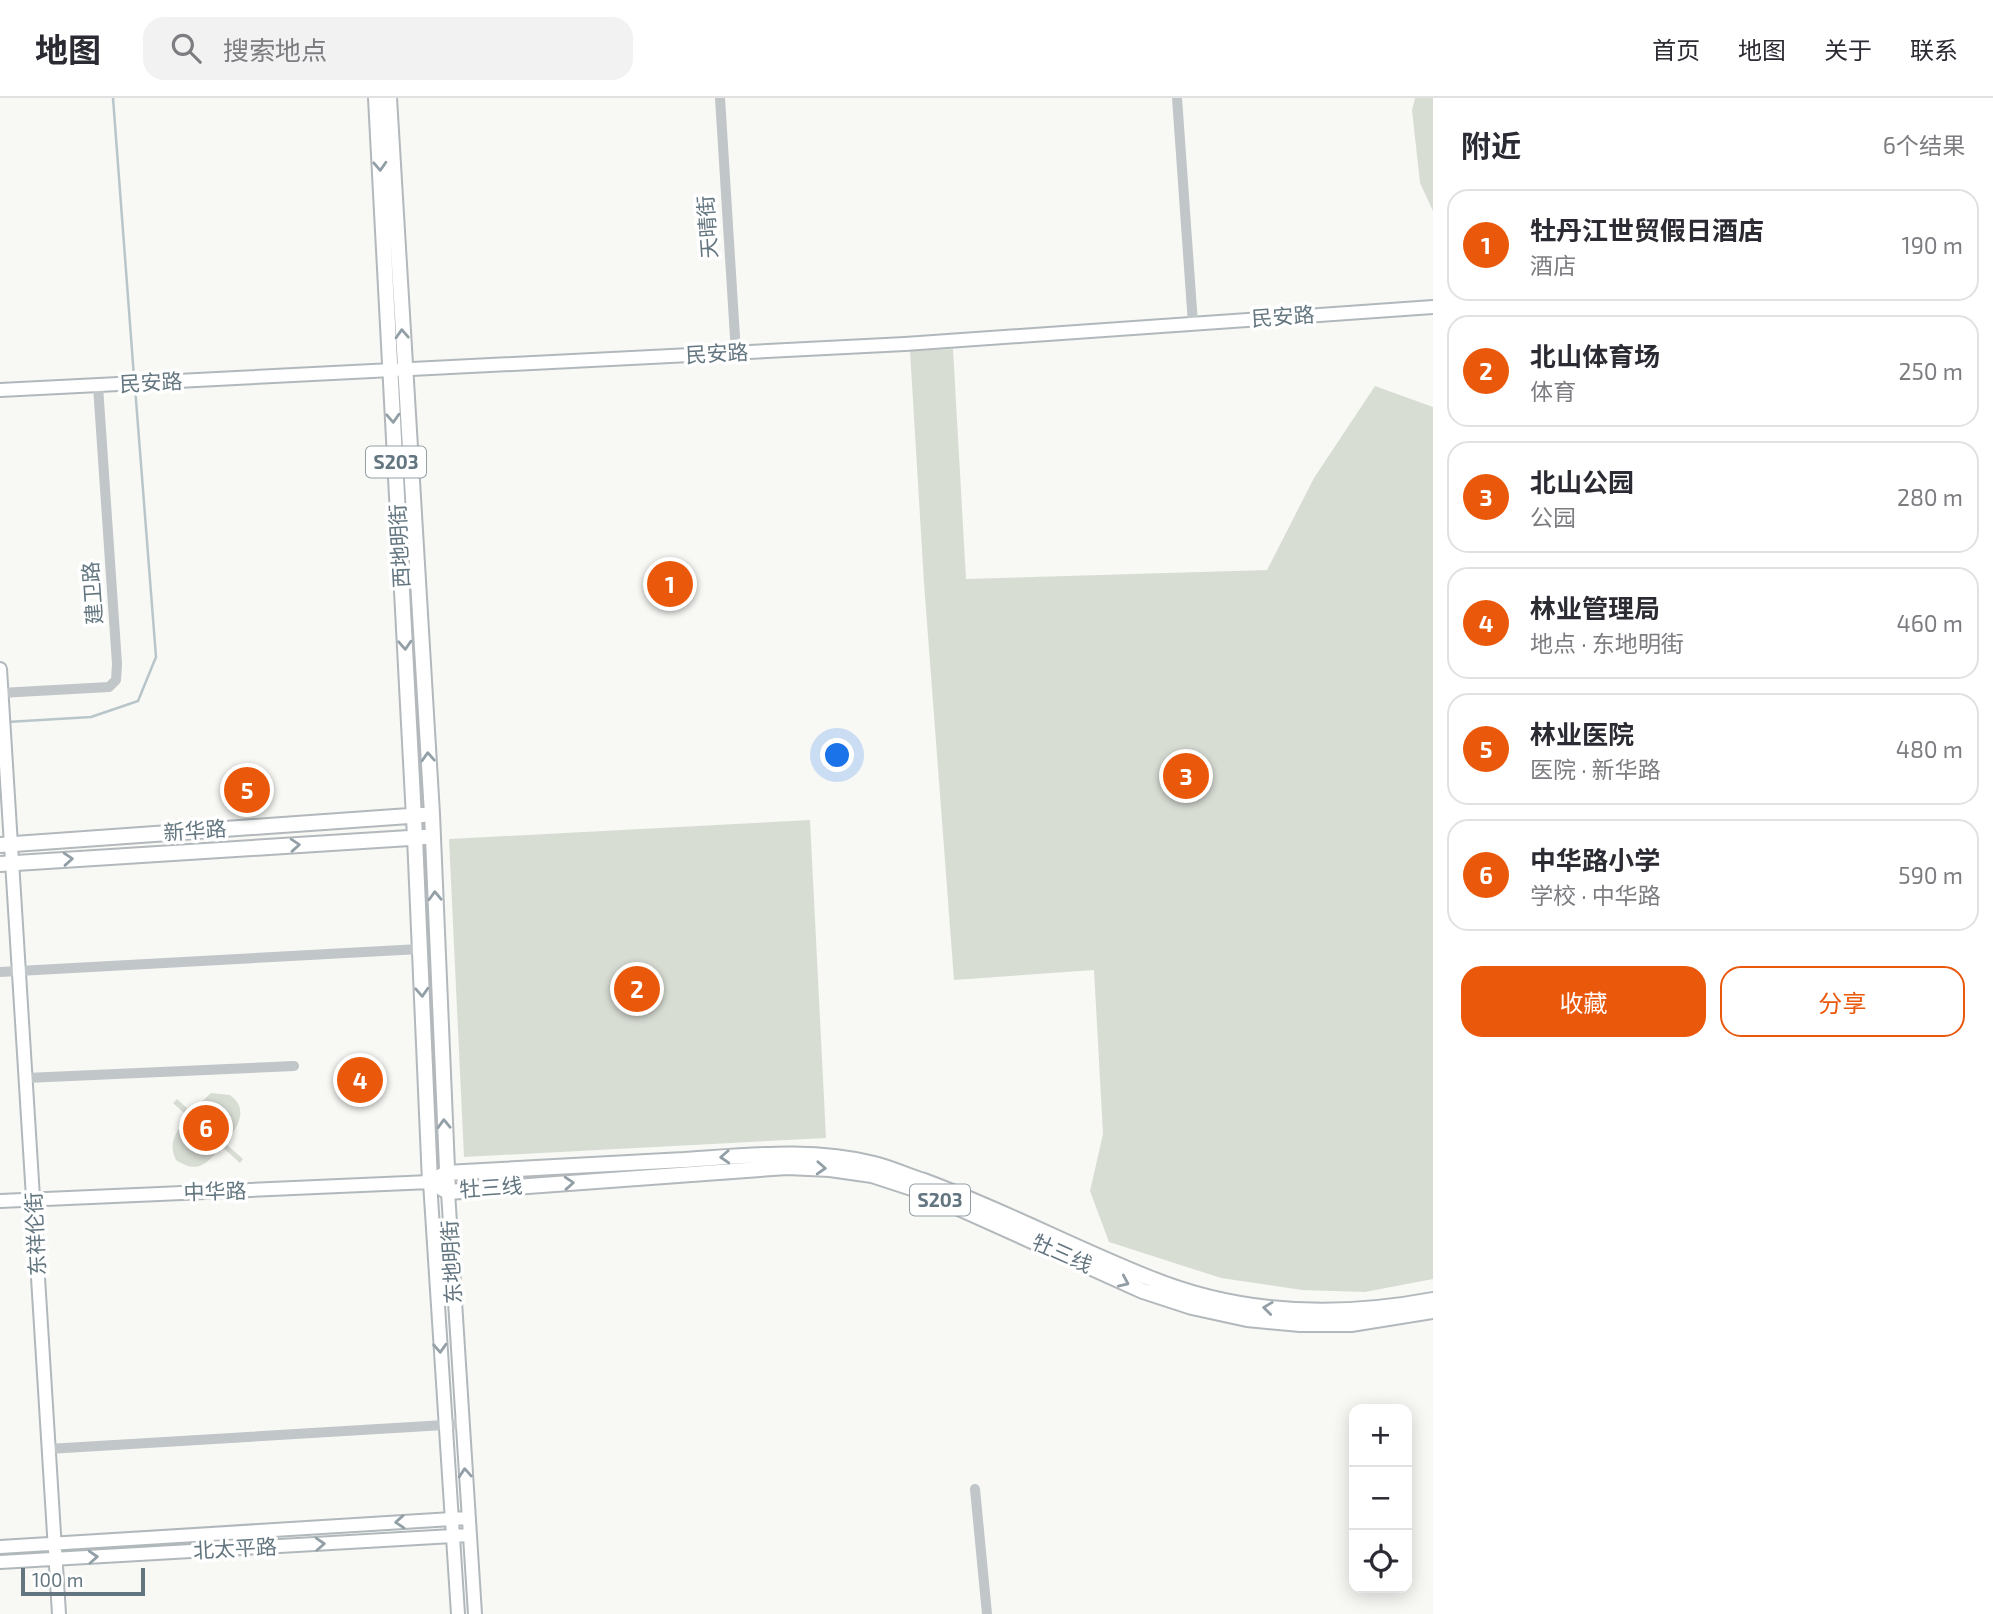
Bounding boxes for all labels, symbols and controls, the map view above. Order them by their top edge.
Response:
search box [143,17,633,80]
text: 地图 [35,29,101,69]
icon: search [167,29,205,67]
text: 搜索地点 [223,34,327,65]
text: 首页 [1652,35,1700,64]
text: 地图 [1738,35,1786,64]
text: 关于 [1824,35,1872,64]
text: 联系 [1910,35,1958,64]
text: 附近 [1461,127,1521,163]
text: 6个结果 [1883,131,1965,159]
one-way arrow [372,161,387,172]
street label: 天晴街 [692,195,721,259]
text: 牡丹江世贸假日酒店 [1530,214,1764,245]
text: 1 [1481,231,1491,259]
text: 190 m [1902,231,1963,259]
text: 酒店 [1530,251,1576,279]
street label: 民安路 [1251,301,1315,330]
one-way arrow [395,328,410,339]
street label: 民安路 [685,338,749,367]
text: 北山体育场 [1530,340,1660,371]
text: 2 [1479,357,1493,385]
text: 250 m [1899,357,1963,385]
street label: 民安路 [119,367,183,396]
text: 体育 [1530,377,1576,405]
one-way arrow [386,413,401,424]
road number: S203 [366,446,426,478]
text: 北山公园 [1530,466,1634,497]
text: 3 [1479,483,1493,511]
text: 280 m [1897,483,1963,511]
street label: 西地明街 [384,503,413,589]
text: 公园 [1530,503,1576,531]
pin: 1 [647,558,693,610]
street label: 建卫路 [77,561,106,625]
text: 林业管理局 [1530,592,1660,623]
text: 4 [1479,609,1493,637]
text: 460 m [1897,609,1963,637]
text: 地点 · 东地明街 [1530,629,1684,657]
one-way arrow [397,640,412,651]
text: 林业医院 [1530,718,1634,749]
text: 5 [1480,735,1492,763]
text: 480 m [1896,735,1963,763]
your location [820,738,854,772]
pin: 3 [1163,750,1209,802]
one-way arrow [421,751,436,762]
text: 医院 · 新华路 [1530,755,1661,783]
pin: 5 [224,764,270,816]
street label: 新华路 [163,815,227,844]
one-way arrow [290,838,301,853]
text: 中华路小学 [1530,844,1660,875]
one-way arrow [63,852,74,867]
text: 6 [1479,861,1493,889]
text: 590 m [1898,861,1963,889]
text: 学校 · 中华路 [1530,881,1661,909]
one-way arrow [428,890,443,901]
pin: 2 [614,963,660,1015]
button: 收藏 [1461,966,1706,1037]
button: 分享 [1720,966,1965,1037]
one-way arrow [414,987,429,998]
pin: 4 [337,1054,383,1106]
pin: 6 [183,1102,229,1154]
one-way arrow [437,1118,452,1129]
one-way arrow [719,1150,730,1165]
one-way arrow [816,1161,827,1176]
street label: 牡三线 [459,1172,523,1201]
one-way arrow [564,1176,575,1191]
street label: 中华路 [183,1177,247,1204]
road number: S203 [910,1184,970,1216]
street label: 东祥伦街 [20,1191,49,1277]
street label: 东地明街 [436,1219,465,1305]
street label: 牡三线 [1029,1228,1096,1277]
one-way arrow [1117,1274,1129,1288]
one-way arrow [1262,1300,1274,1315]
one-way arrow [433,1343,448,1354]
map controls [1349,1404,1412,1593]
button: + [1349,1404,1412,1467]
one-way arrow [458,1467,473,1478]
button: − [1349,1467,1412,1530]
one-way arrow [395,1514,406,1529]
button: locate [1349,1530,1412,1593]
street label: 北太平路 [192,1533,278,1562]
one-way arrow [315,1537,326,1552]
one-way arrow [87,1549,98,1564]
scale bar [21,1565,145,1597]
text: 100 m [32,1568,83,1591]

